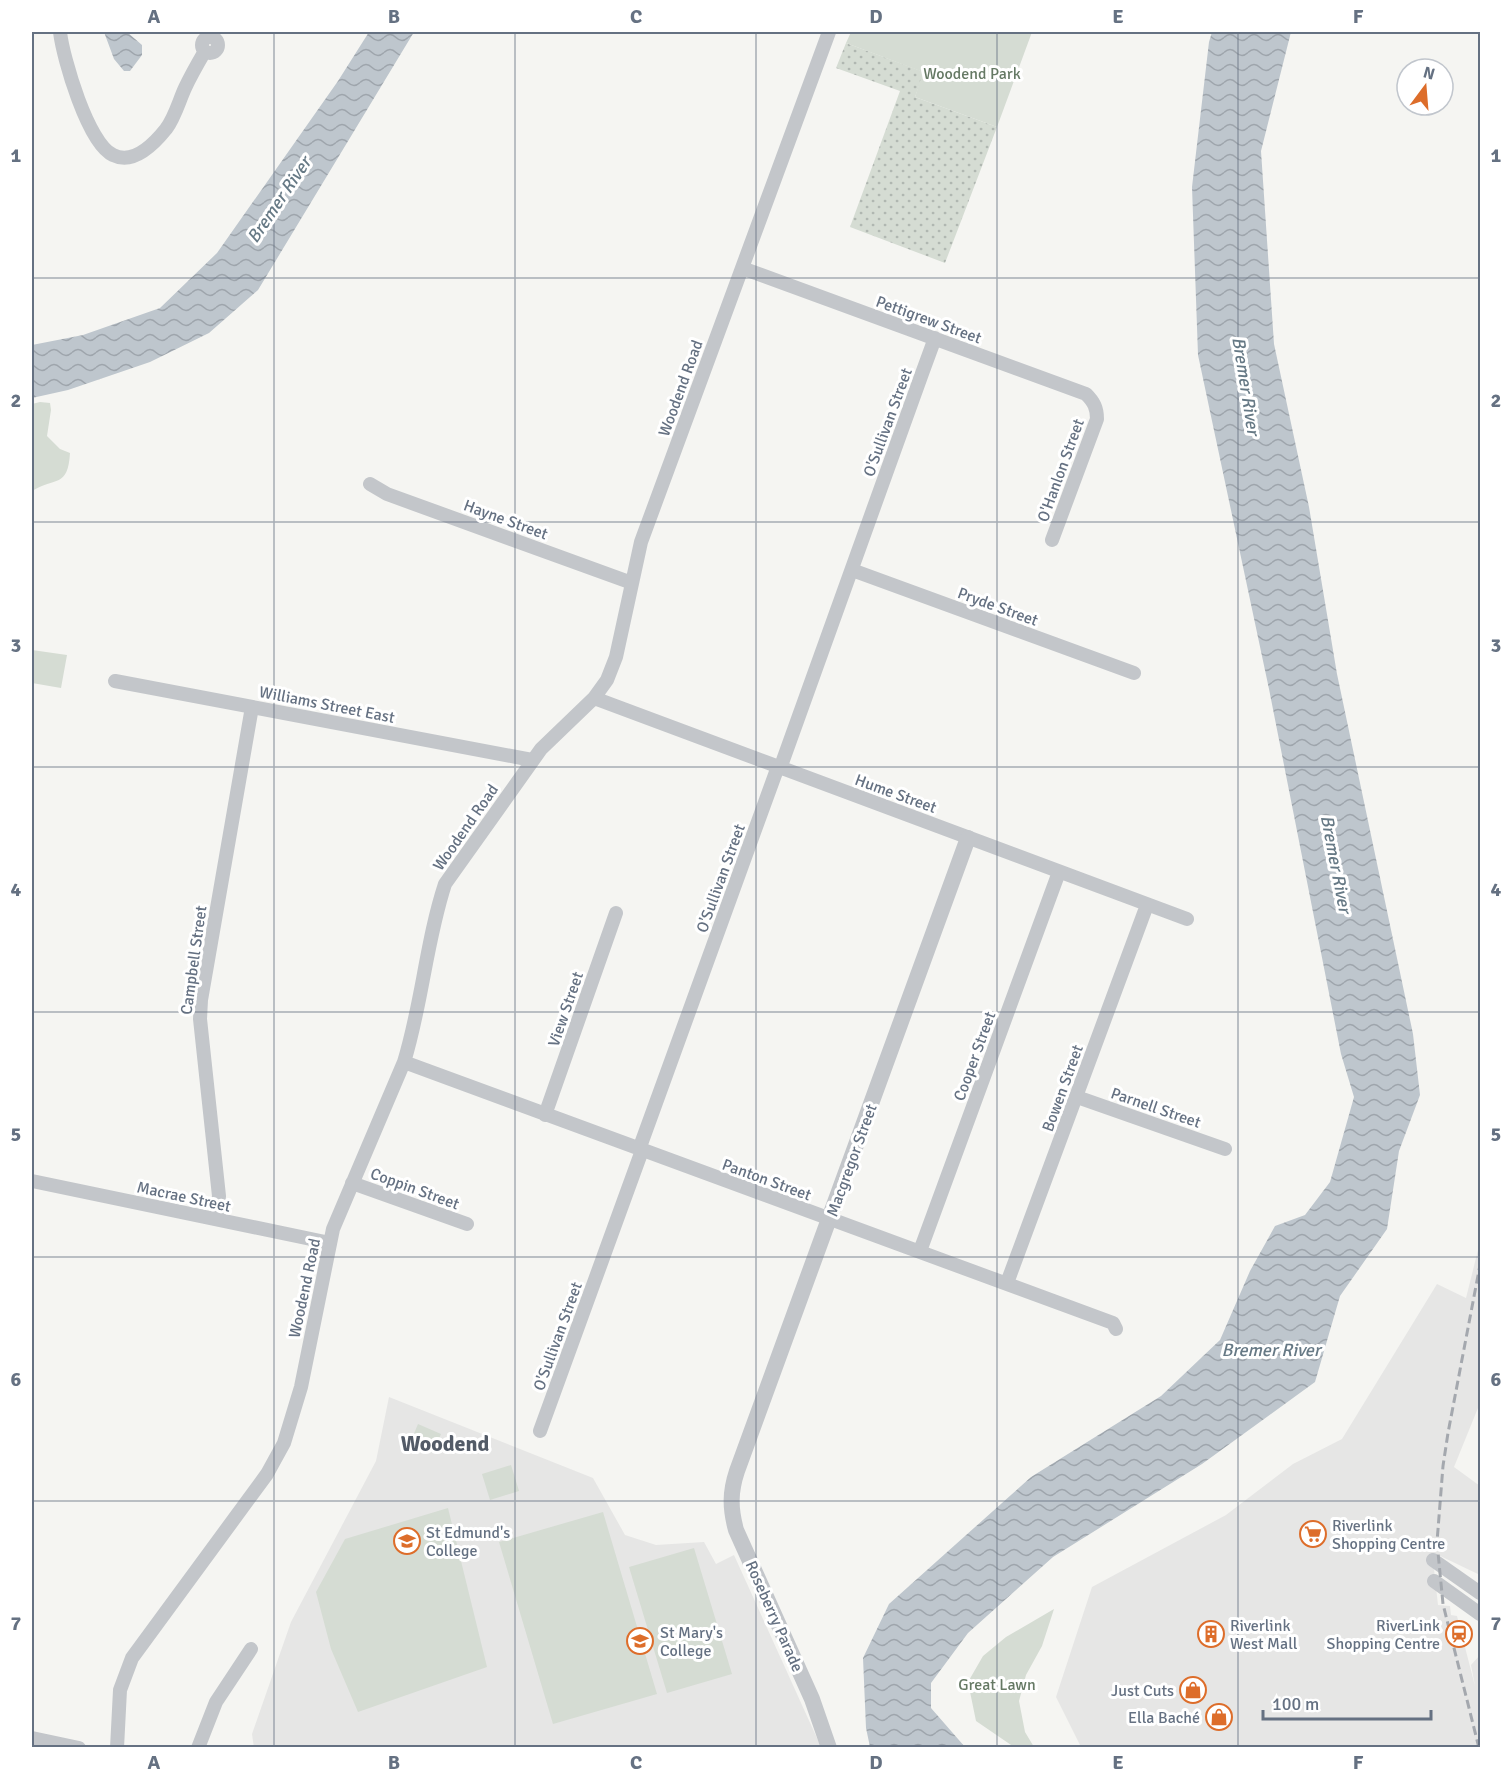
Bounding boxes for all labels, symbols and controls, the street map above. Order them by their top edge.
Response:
text: A [148,4,161,29]
text: B [388,4,400,29]
text: C [630,4,642,29]
text: D [869,4,883,29]
text: E [1112,4,1124,29]
text: F [1353,4,1364,29]
north arrow [1395,57,1455,117]
text: N [1421,62,1437,85]
park label: Woodend Park [923,64,1021,84]
text: 1 [11,143,22,168]
text: 1 [1491,143,1502,168]
water label: Bremer River [242,151,317,247]
street label: Pettigrew Street [873,292,985,348]
water label: Bremer River [1227,335,1265,439]
street label: Woodend Road [654,337,708,439]
street label: O'Sullivan Street [859,365,917,479]
text: 2 [11,388,21,413]
text: 2 [1491,388,1501,413]
street label: O'Hanlon Street [1033,416,1089,525]
street label: Hayne Street [461,495,551,545]
street label: Pryde Street [955,583,1041,631]
text: 3 [11,633,21,658]
text: 3 [1491,633,1501,658]
street label: Williams Street East [257,682,397,728]
street label: Hume Street [852,770,940,818]
street label: Woodend Road [429,780,503,875]
water label: Bremer River [1316,813,1357,917]
street label: O'Sullivan Street [692,821,750,935]
text: 4 [11,877,22,902]
text: 4 [1491,877,1502,902]
street label: Campbell Street [176,904,212,1016]
street label: View Street [544,969,588,1050]
street label: Cooper Street [950,1008,1001,1104]
street label: Bowen Street [1038,1042,1088,1135]
street label: Parnell Street [1108,1083,1204,1133]
street label: Macgregor Street [822,1101,882,1219]
text: 5 [11,1122,21,1147]
text: 5 [1491,1122,1501,1147]
street label: Panton Street [719,1155,814,1205]
street label: Coppin Street [367,1164,462,1214]
street label: Macrae Street [135,1177,233,1217]
street label: Woodend Road [285,1237,325,1340]
street label: O'Sullivan Street [529,1279,587,1393]
water label: Bremer River [1222,1339,1323,1361]
text: 6 [11,1367,22,1392]
text: 6 [1491,1367,1502,1392]
district label: Woodend [401,1430,489,1457]
place label: Riverlink Shopping Centre [1332,1516,1445,1554]
supermarket icon: Riverlink Shopping Centre [1298,1519,1328,1549]
place label: St Edmund's College [426,1523,510,1561]
school or university icon: St Edmund's College [392,1526,422,1556]
street label: Roseberry Parade [741,1558,808,1675]
text: 7 [11,1611,22,1636]
text: 7 [1491,1611,1502,1636]
place label: Riverlink West Mall [1230,1616,1298,1654]
place label: RiverLink Shopping Centre [1327,1616,1440,1654]
building icon: Riverlink West Mall [1196,1619,1226,1649]
station icon: RiverLink Shopping Centre [1444,1619,1474,1649]
place label: St Mary's College [660,1623,723,1661]
school or university icon: St Mary's College [625,1626,655,1656]
park label: Great Lawn [958,1675,1036,1695]
shop icon: Just Cuts [1178,1675,1208,1705]
place label: Just Cuts [1111,1681,1174,1701]
scale bar [1263,1683,1431,1721]
text: 100 m [1272,1693,1319,1715]
shop icon: Ella Baché [1204,1702,1234,1732]
place label: Ella Baché [1128,1708,1200,1728]
text: A [148,1750,161,1775]
text: B [388,1750,400,1775]
text: C [630,1750,642,1775]
text: D [869,1750,883,1775]
text: E [1112,1750,1124,1775]
text: F [1353,1750,1364,1775]

